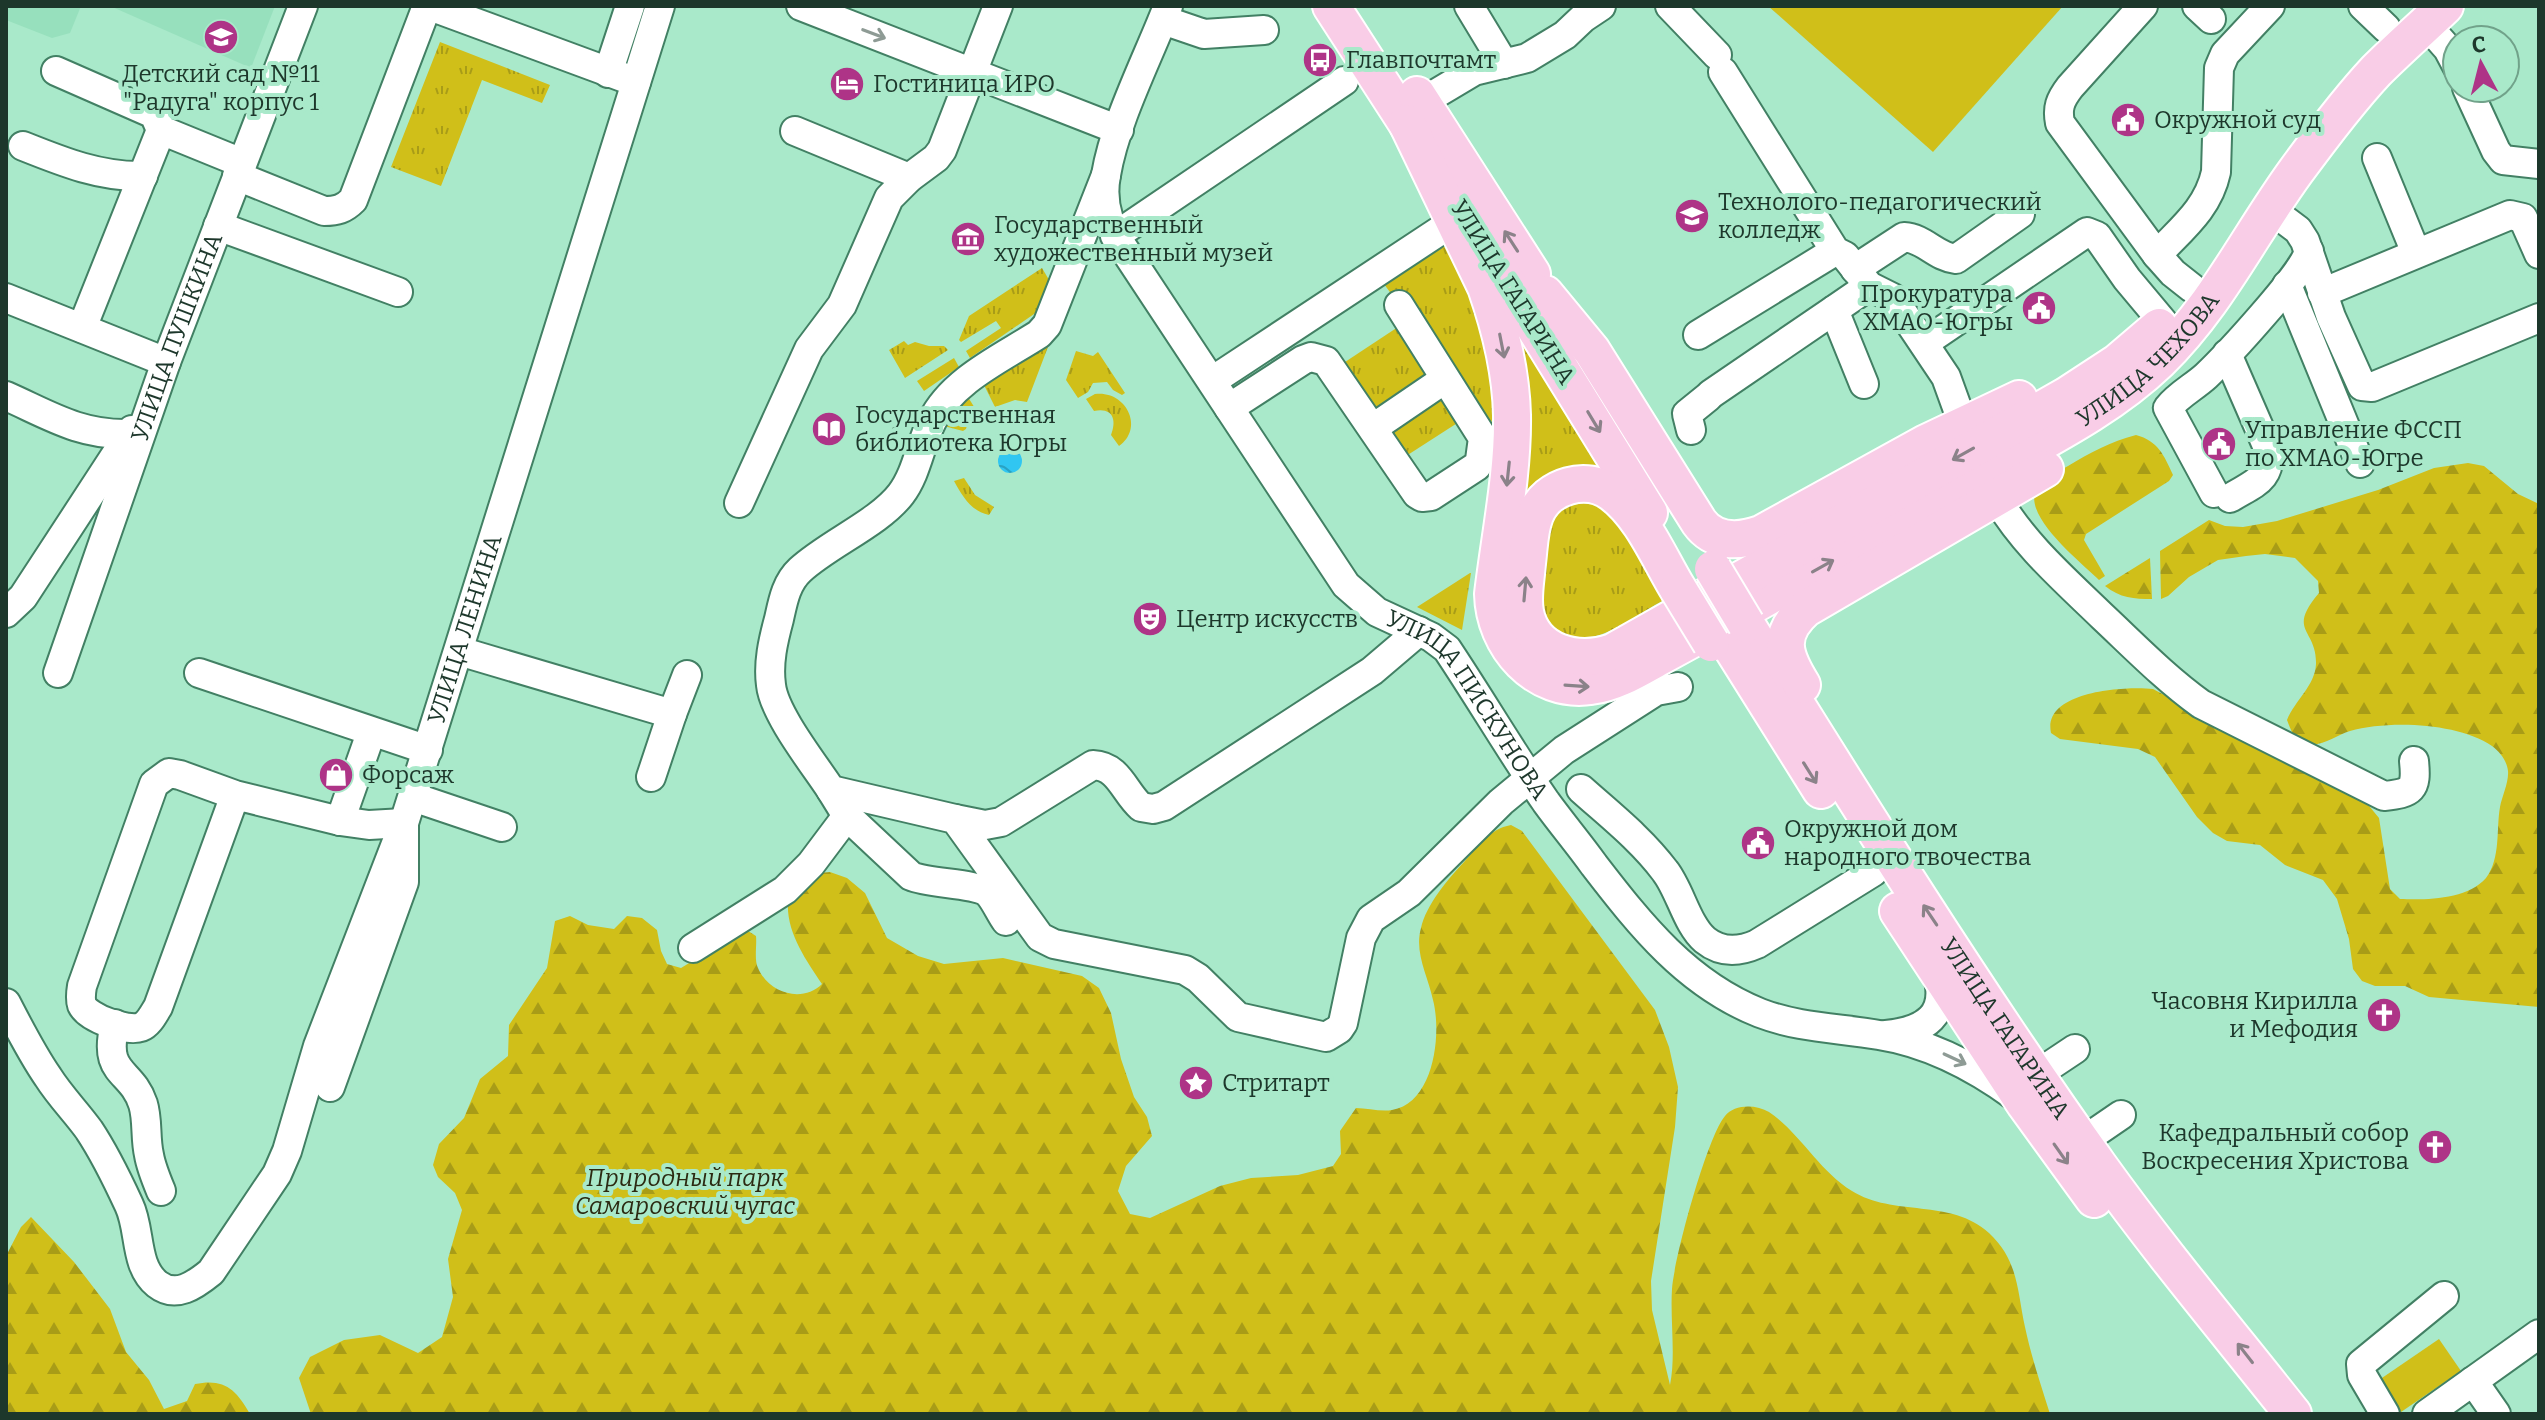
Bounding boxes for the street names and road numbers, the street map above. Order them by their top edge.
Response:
street label: УЛИЦА ГАГАРИНА [1445,195,1581,389]
street label: УЛИЦА ПУШКИНА [125,229,228,445]
street label: УЛИЦА ЧЕХОВА [2071,287,2225,433]
street label: УЛИЦА ЛЕНИНА [422,531,507,727]
street label: УЛИЦА ПИСКУНОВА [1381,604,1554,805]
street label: УЛИЦА ГАГАРИНА [1934,932,2076,1124]

